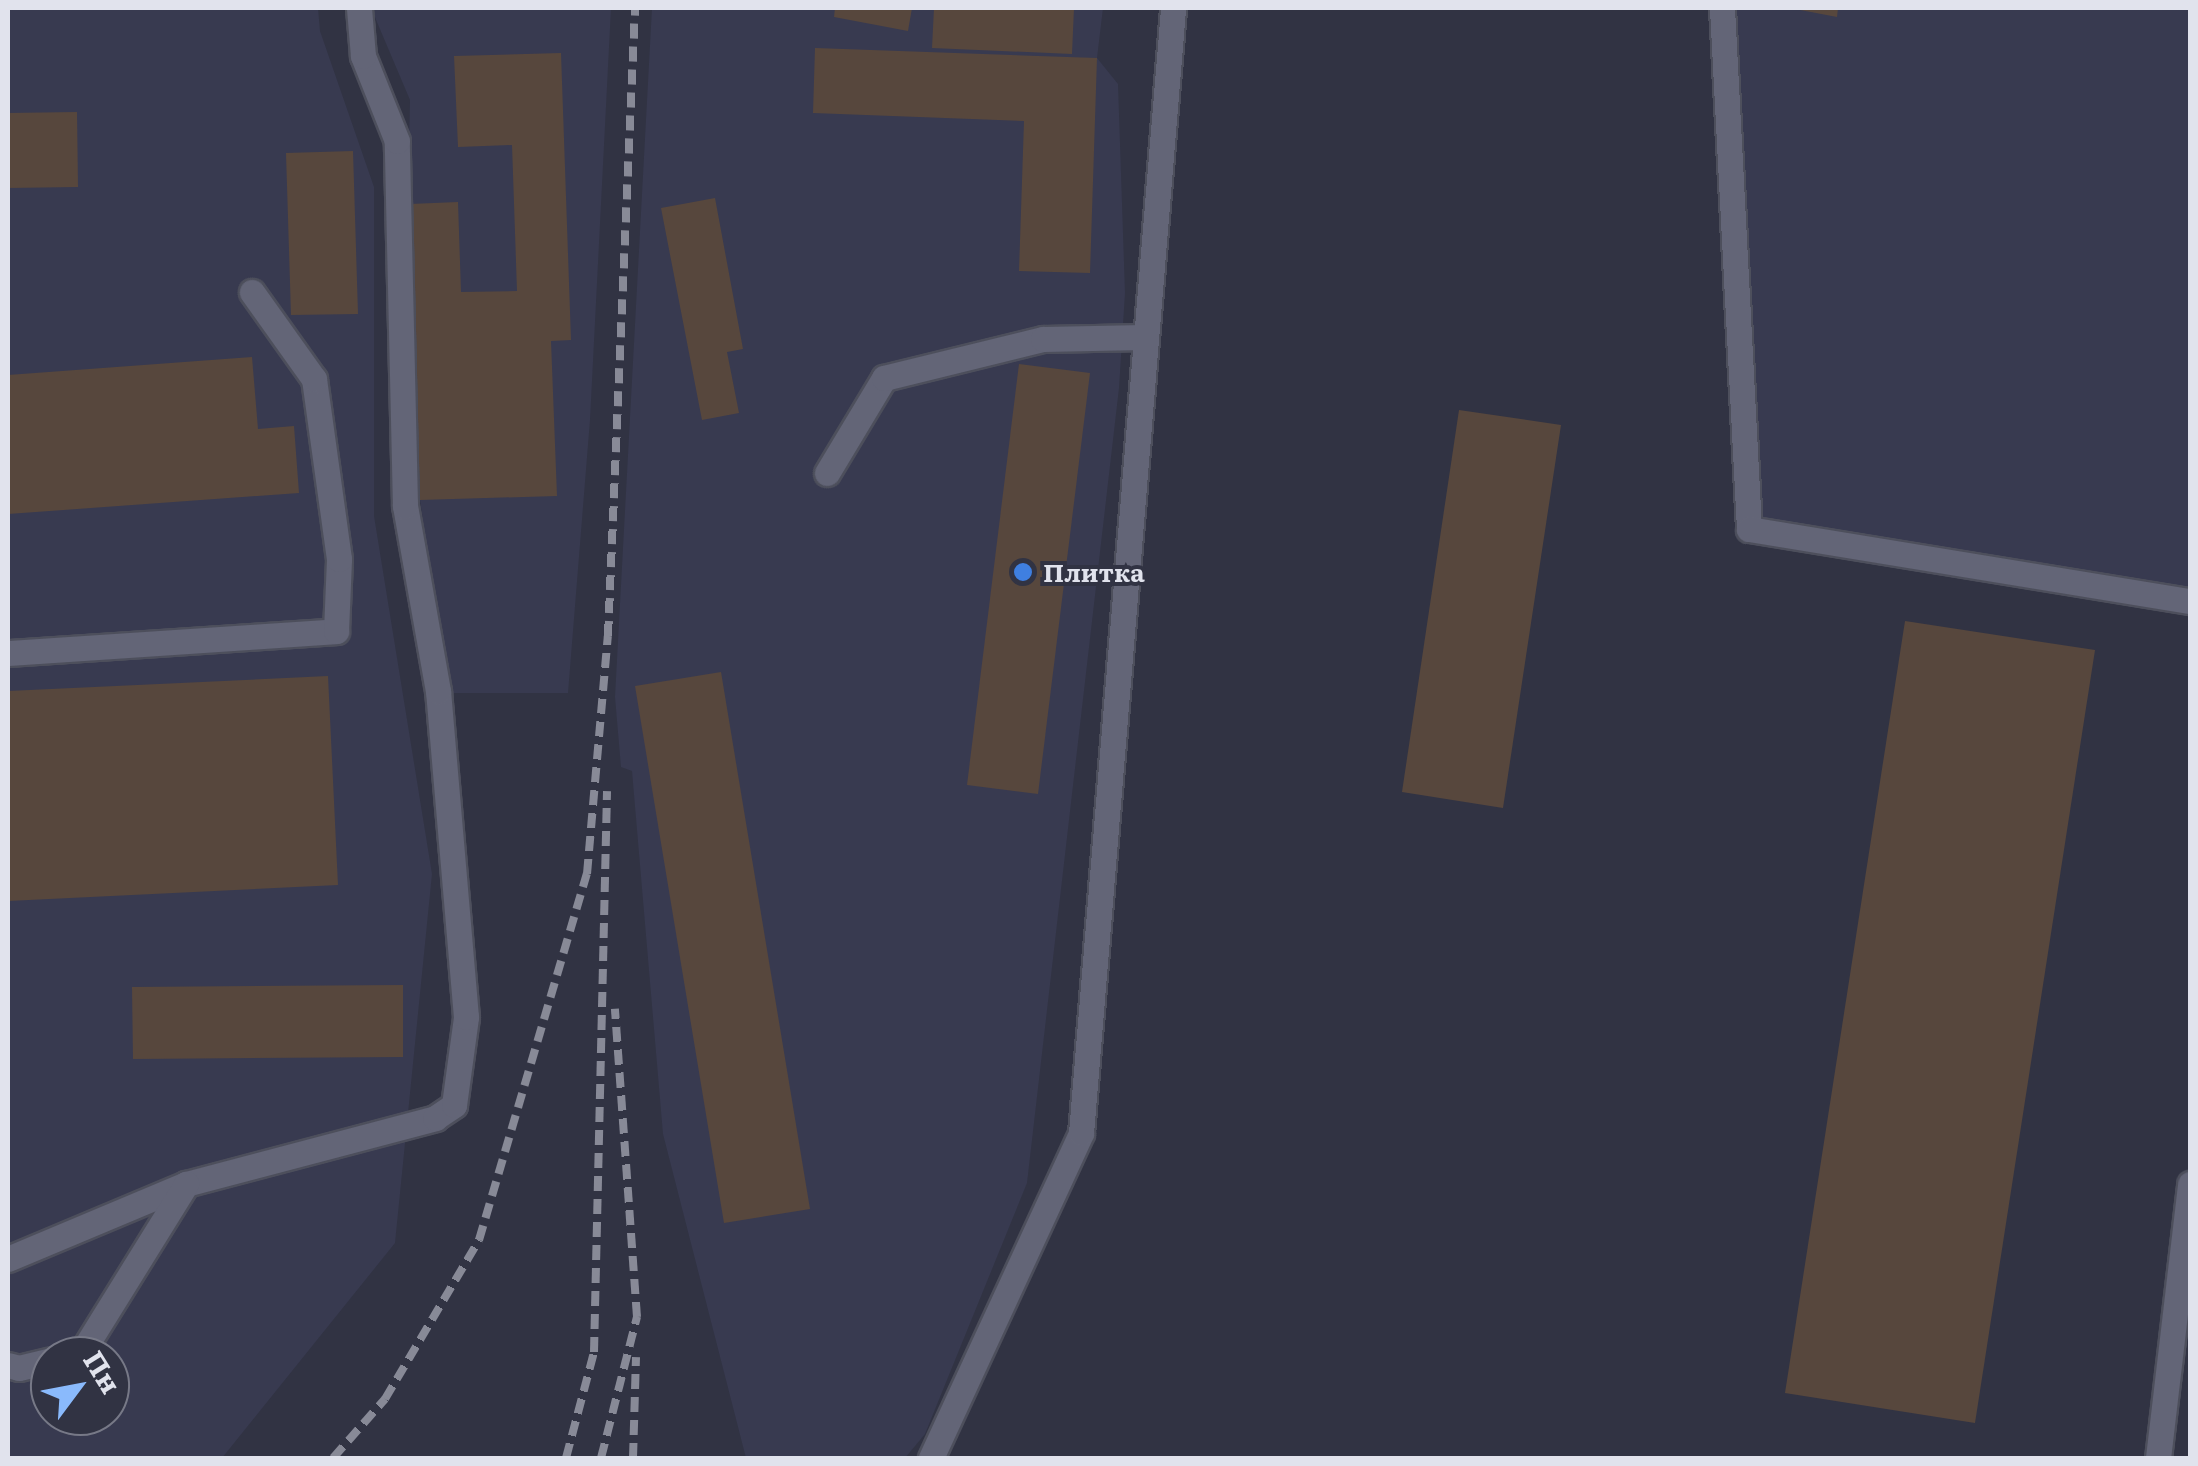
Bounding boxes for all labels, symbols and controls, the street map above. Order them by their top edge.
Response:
place label: Плитка [1043,557,1145,587]
marker: Плитка [1012,561,1034,583]
north arrow [30,1336,130,1436]
text: Пн [74,1342,133,1401]

